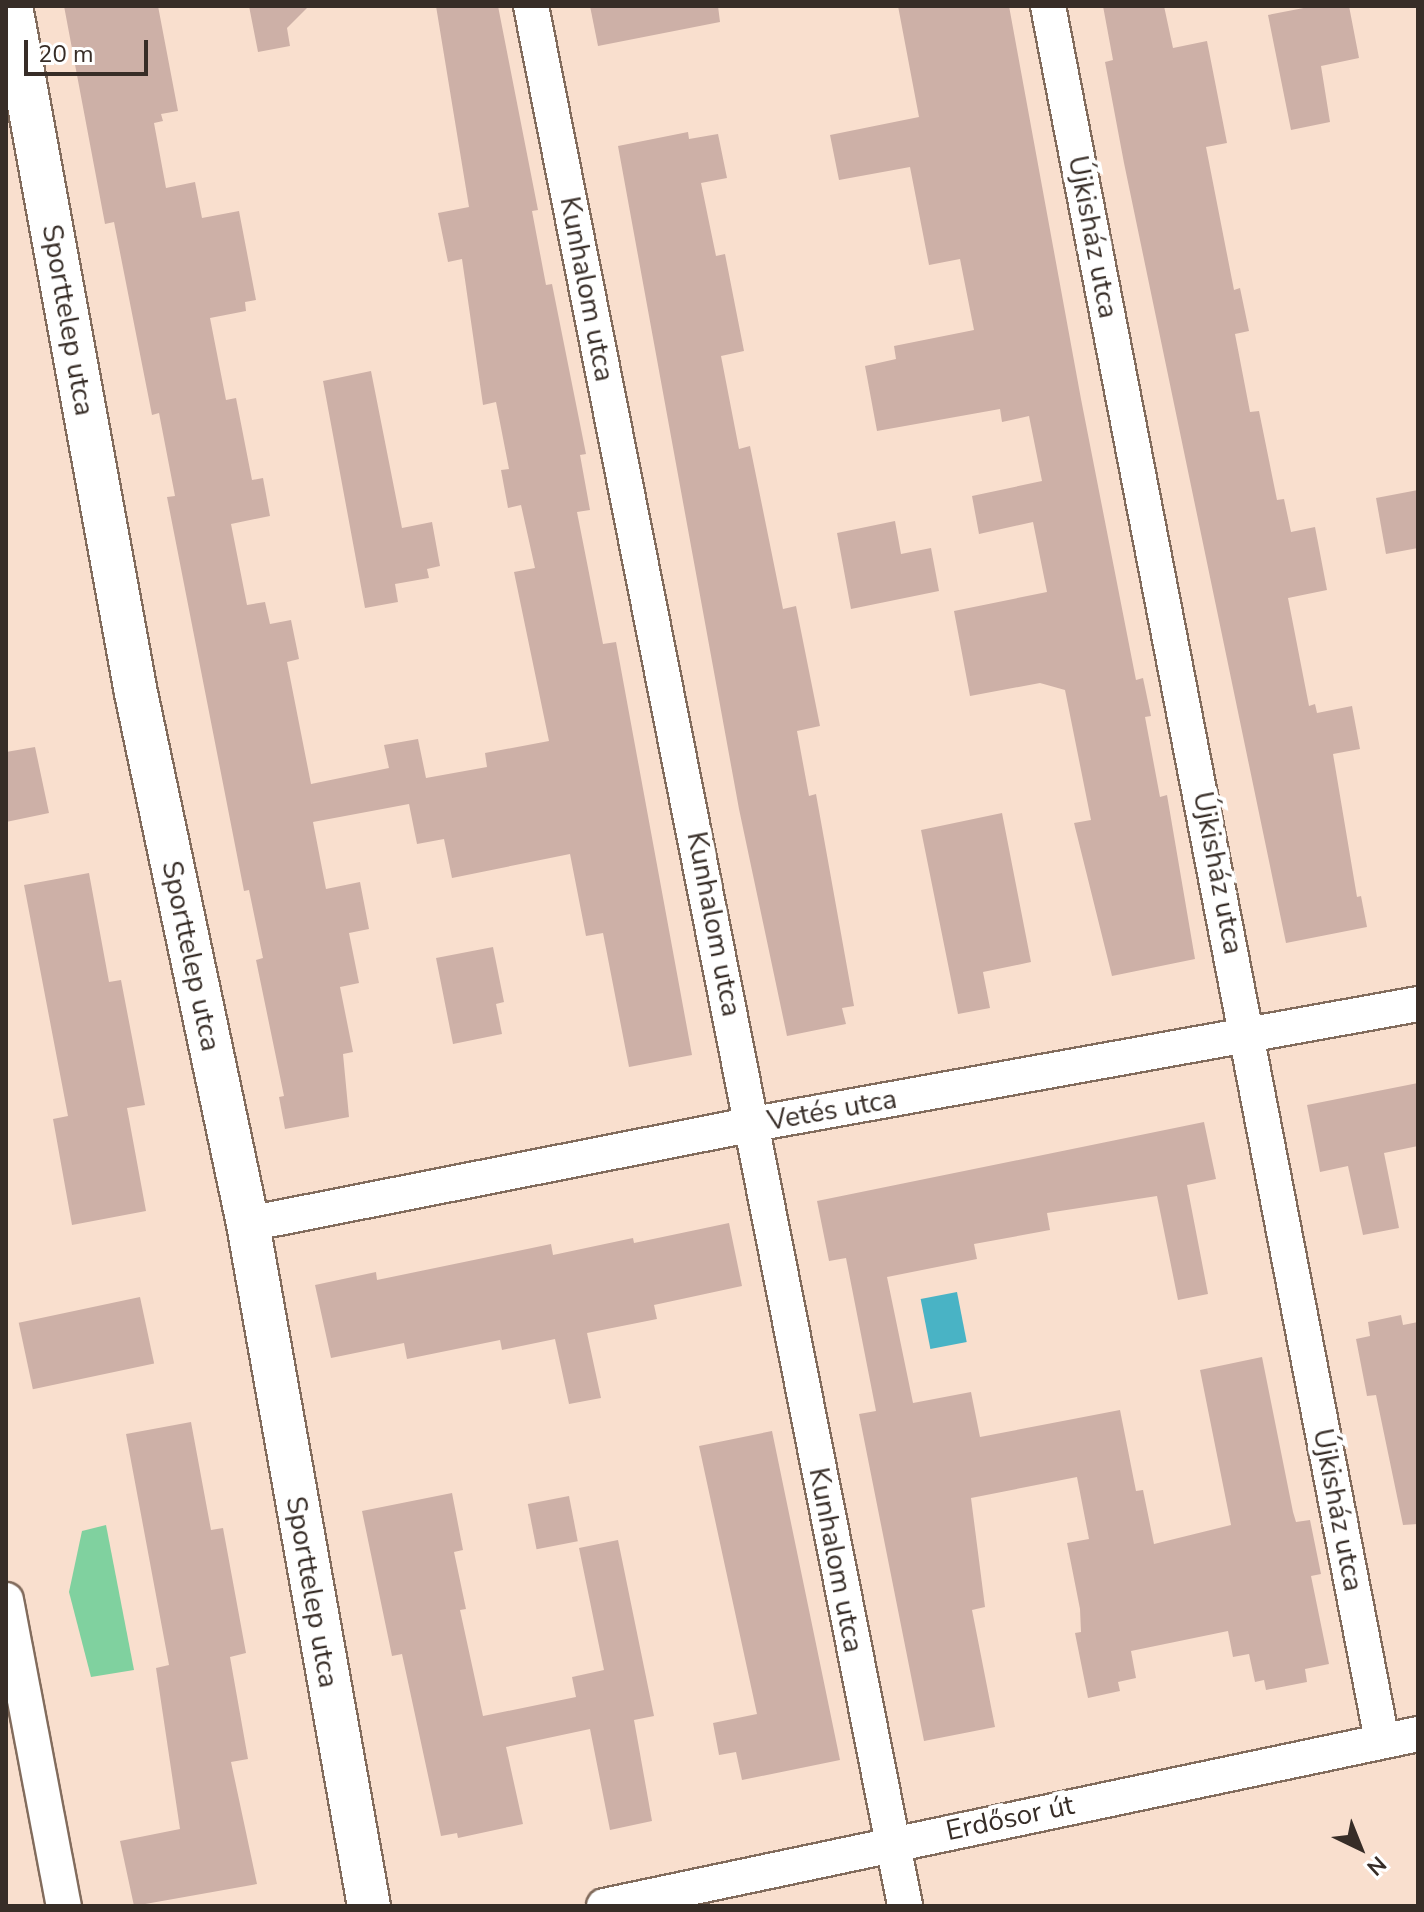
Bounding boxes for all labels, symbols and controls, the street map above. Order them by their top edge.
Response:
scale bar [28,24,152,74]
text: 20 m [38,38,94,70]
street label: Újkisház utca [1061,153,1125,321]
street label: Kunhalom utca [553,194,621,384]
street label: Sporttelep utca [35,222,101,418]
street label: Újkisház utca [1186,789,1250,957]
street label: Kunhalom utca [680,829,748,1019]
street label: Sporttelep utca [154,858,228,1054]
street label: Vetés utca [765,1082,899,1138]
street label: Újkisház utca [1306,1426,1370,1594]
street label: Kunhalom utca [802,1465,870,1655]
street label: Sporttelep utca [279,1494,345,1690]
street label: Erdősor út [943,1788,1077,1848]
north arrow [1320,1808,1400,1888]
text: N [1360,1849,1393,1882]

